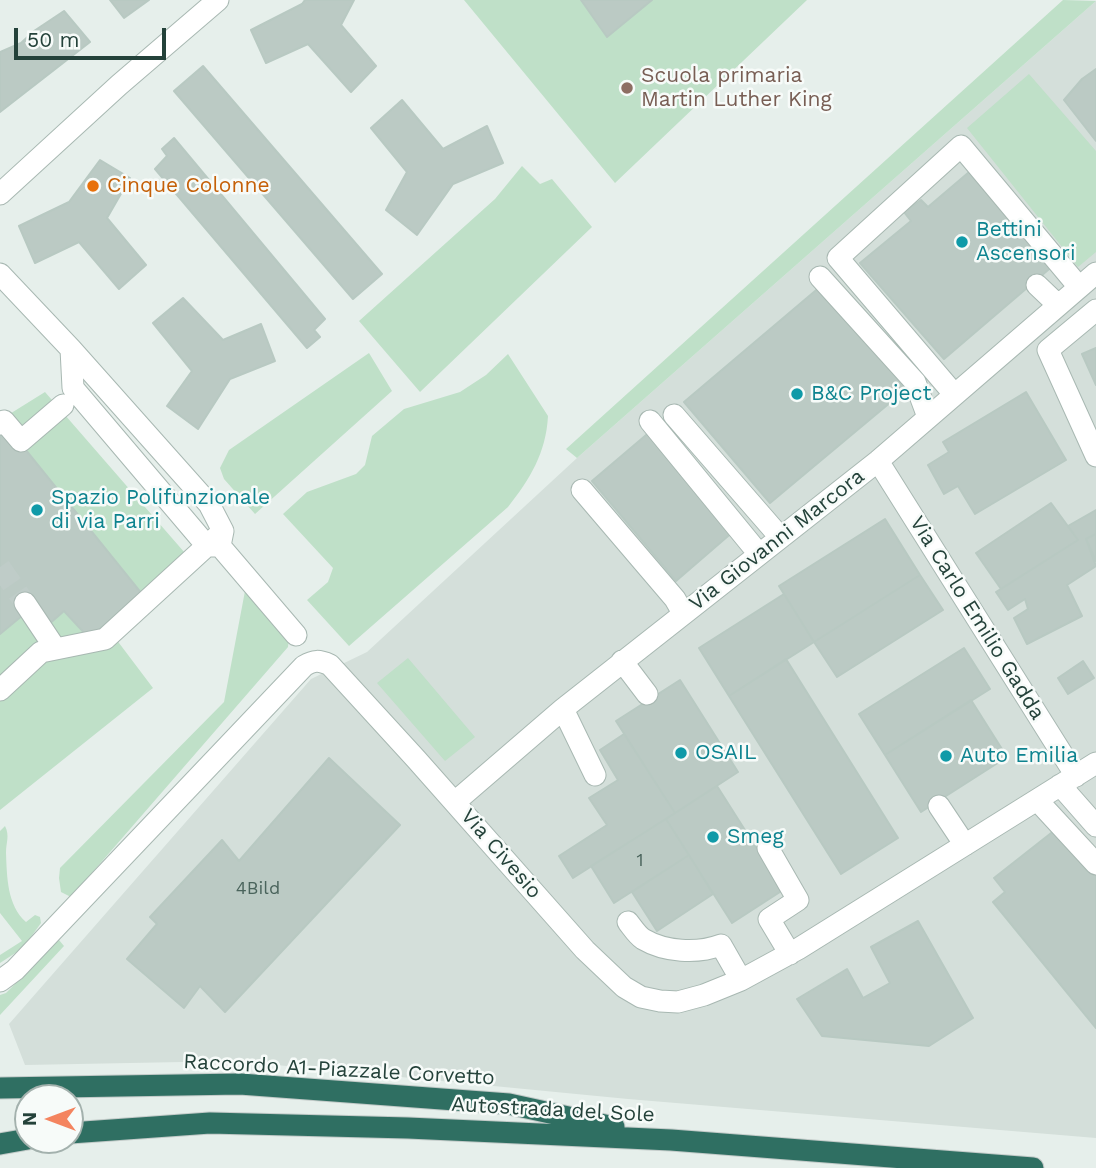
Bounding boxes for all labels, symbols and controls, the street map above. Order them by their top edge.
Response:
scale bar [18,14,170,58]
text: 50 m [27,27,79,52]
place label: Scuola primaria Martin Luther King [641,63,832,113]
marker: Scuola primaria Martin Luther King [619,80,635,96]
place label: Cinque Colonne [107,173,270,199]
marker: Cinque Colonne [85,178,101,194]
place label: Bettini Ascensori [976,217,1076,267]
marker: Bettini Ascensori [954,234,970,250]
place label: B&C Project [811,381,931,407]
marker: B&C Project [789,386,805,402]
street label: Via Giovanni Marcora [684,464,870,616]
place label: Spazio Polifunzionale di via Parri [51,485,270,535]
marker: Spazio Polifunzionale di via Parri [29,502,45,518]
street label: Via Carlo Emilio Gadda [904,512,1050,724]
place label: OSAIL [695,740,757,766]
place label: Auto Emilia [960,743,1078,769]
marker: OSAIL [673,745,689,761]
marker: Auto Emilia [938,748,954,764]
street label: Via Civesio [455,804,547,904]
place label: Smeg [727,824,784,850]
marker: Smeg [705,829,721,845]
house number: 1 [636,850,644,872]
house number: 4Bild [236,878,280,900]
street label: Raccordo A1-Piazzale Corvetto [183,1049,495,1091]
north arrow [14,1084,84,1154]
street label: Autostrada del Sole [451,1092,655,1128]
text: N [18,1112,41,1126]

